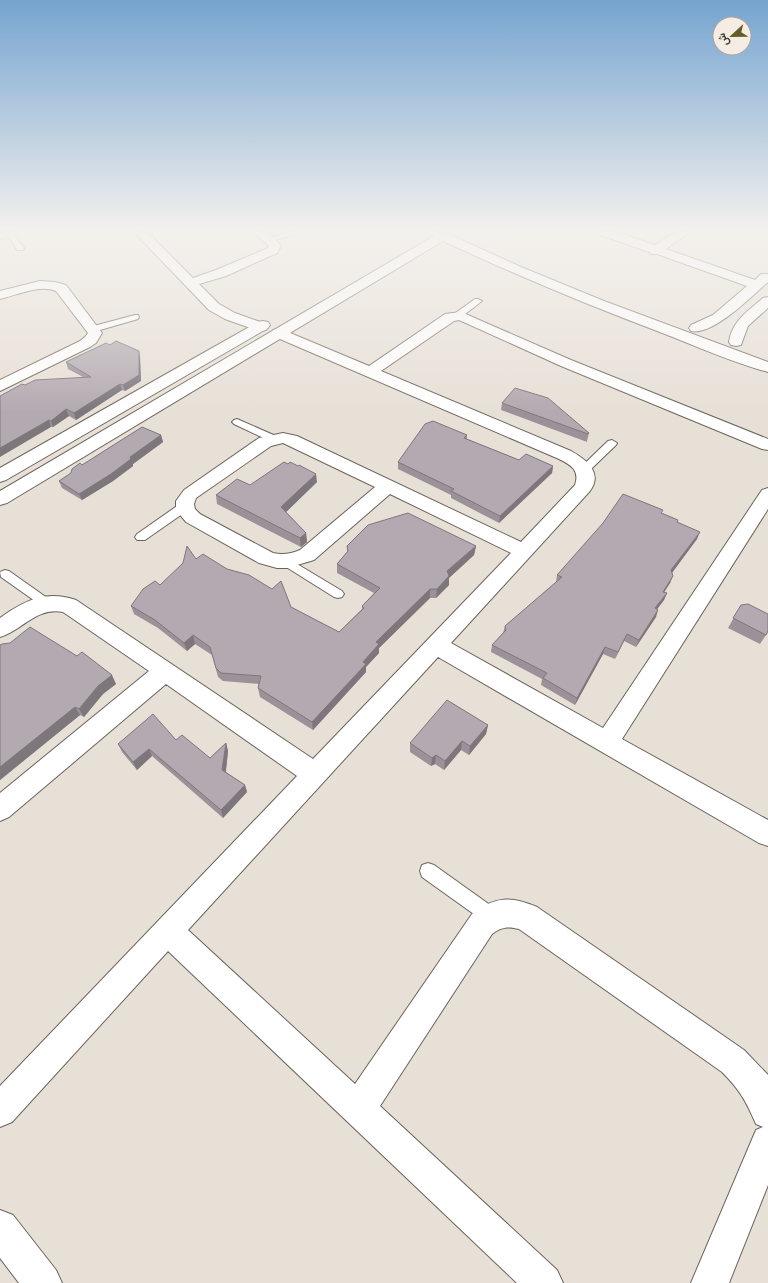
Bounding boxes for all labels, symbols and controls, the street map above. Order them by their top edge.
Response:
north arrow [712,16,752,56]
text: ش [713,31,732,49]

